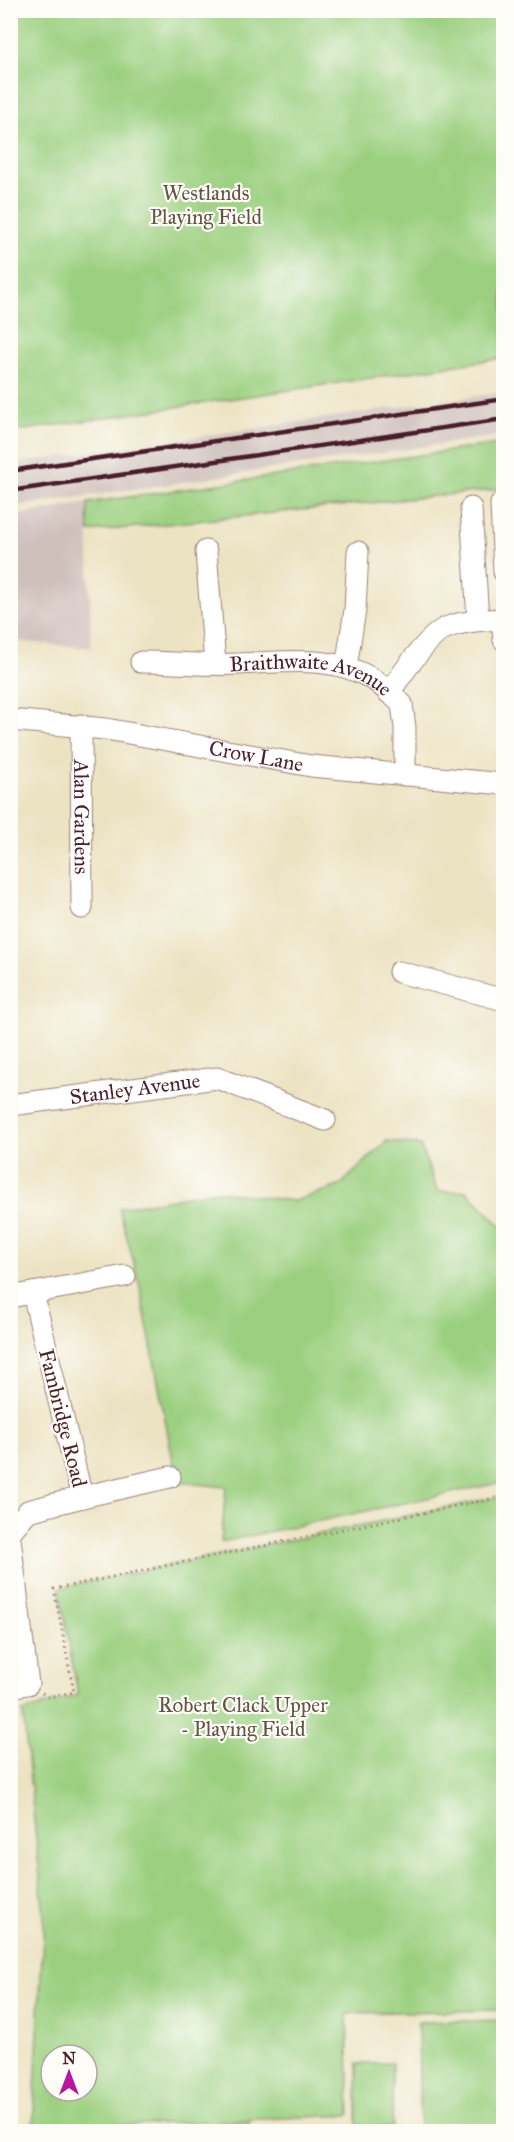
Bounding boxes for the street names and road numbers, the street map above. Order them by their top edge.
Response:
street label: Braithwaite Avenue [229,648,398,702]
street label: Crow Lane [207,735,306,777]
street label: Alan Gardens [68,758,95,875]
street label: Stanley Avenue [68,1067,202,1110]
street label: Fambridge Road [33,1346,93,1490]

